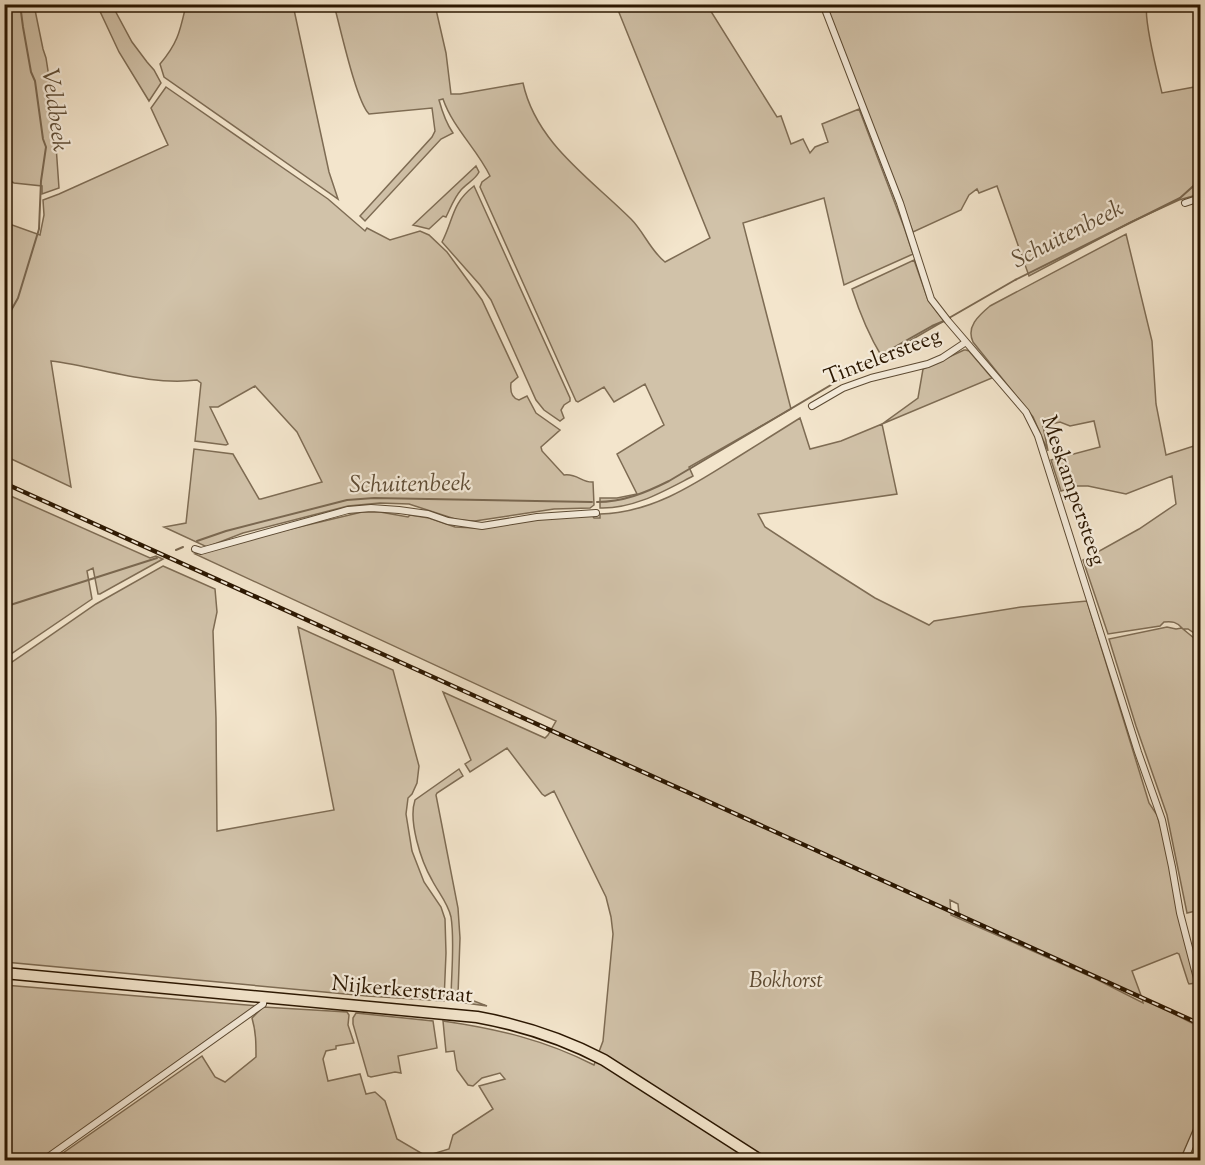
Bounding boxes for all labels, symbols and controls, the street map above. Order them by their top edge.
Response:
water label: Veldbeek [31,66,77,154]
water label: Schuitenbeek [1006,192,1130,278]
street label: Tintelersteeg [820,321,946,395]
street label: Meskampersteeg [1031,412,1113,571]
water label: Schuitenbeek [349,467,471,503]
park label: Bokhorst [749,966,823,998]
street label: Nijkerkerstraat [330,969,475,1013]

